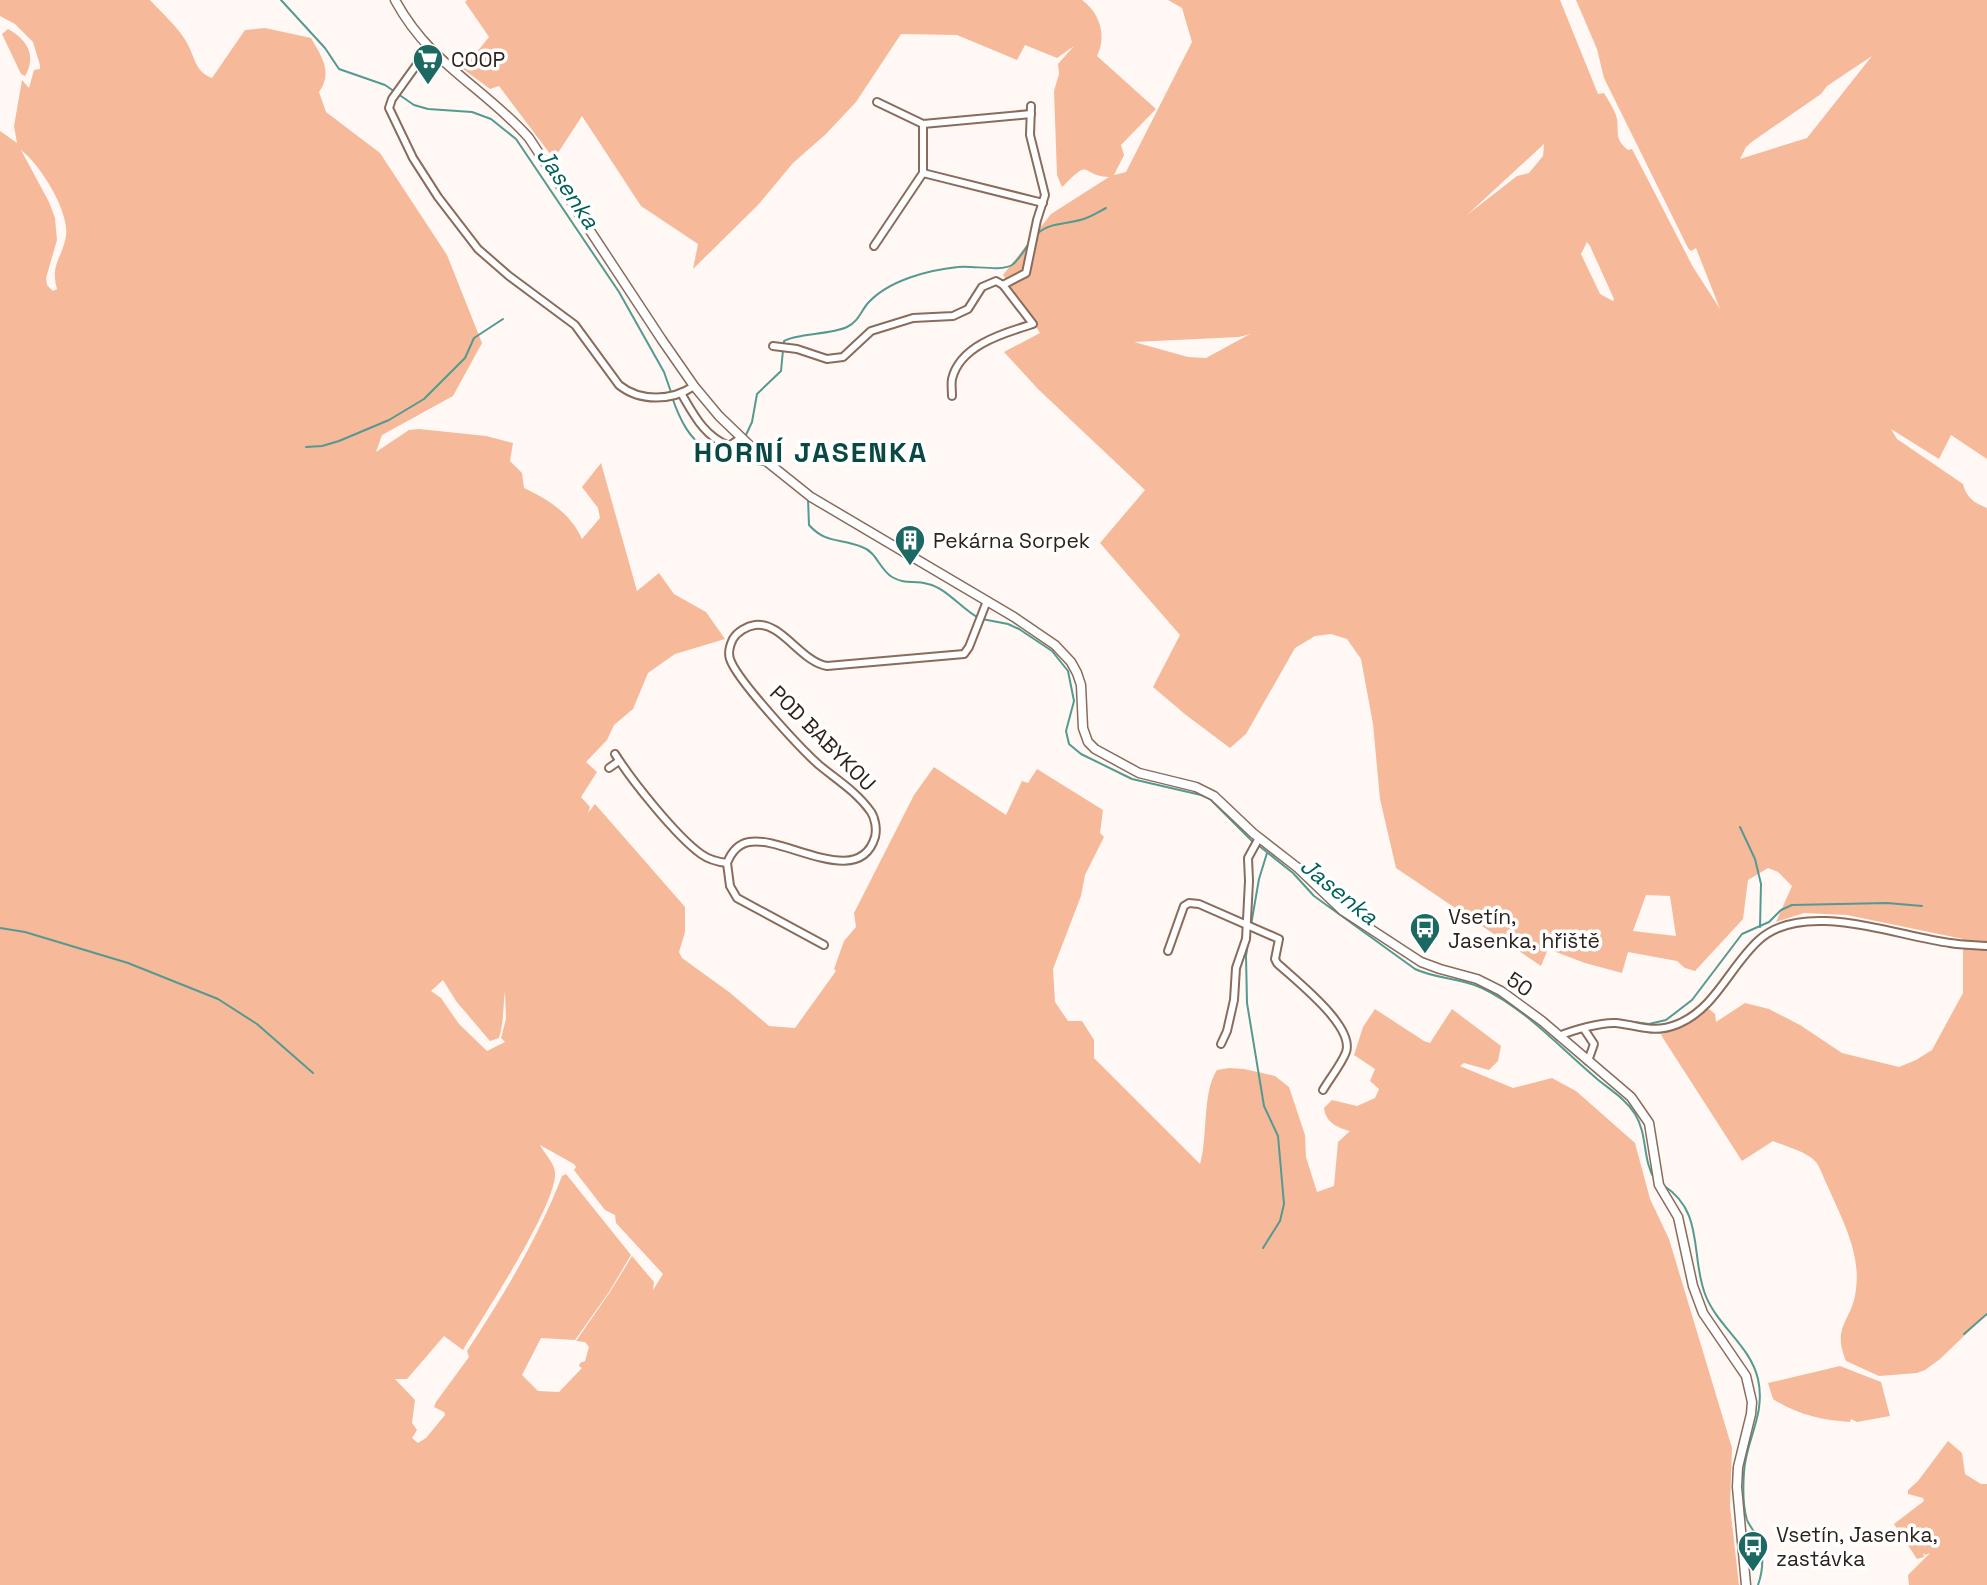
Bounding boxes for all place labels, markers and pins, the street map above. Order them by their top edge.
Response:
supermarket icon: COOP [411,42,445,86]
place label: COOP [451,46,505,73]
building icon: Pekárna Sorpek [893,523,927,567]
place label: Pekárna Sorpek [933,527,1090,554]
place label: Vsetín, Jasenka, hřiště [1448,903,1600,954]
bus stop icon: Vsetín, Jasenka, hřiště [1408,911,1442,955]
place label: Vsetín, Jasenka, zastávka [1776,1521,1938,1572]
bus stop icon: Vsetín, Jasenka, zastávka [1736,1529,1770,1573]

